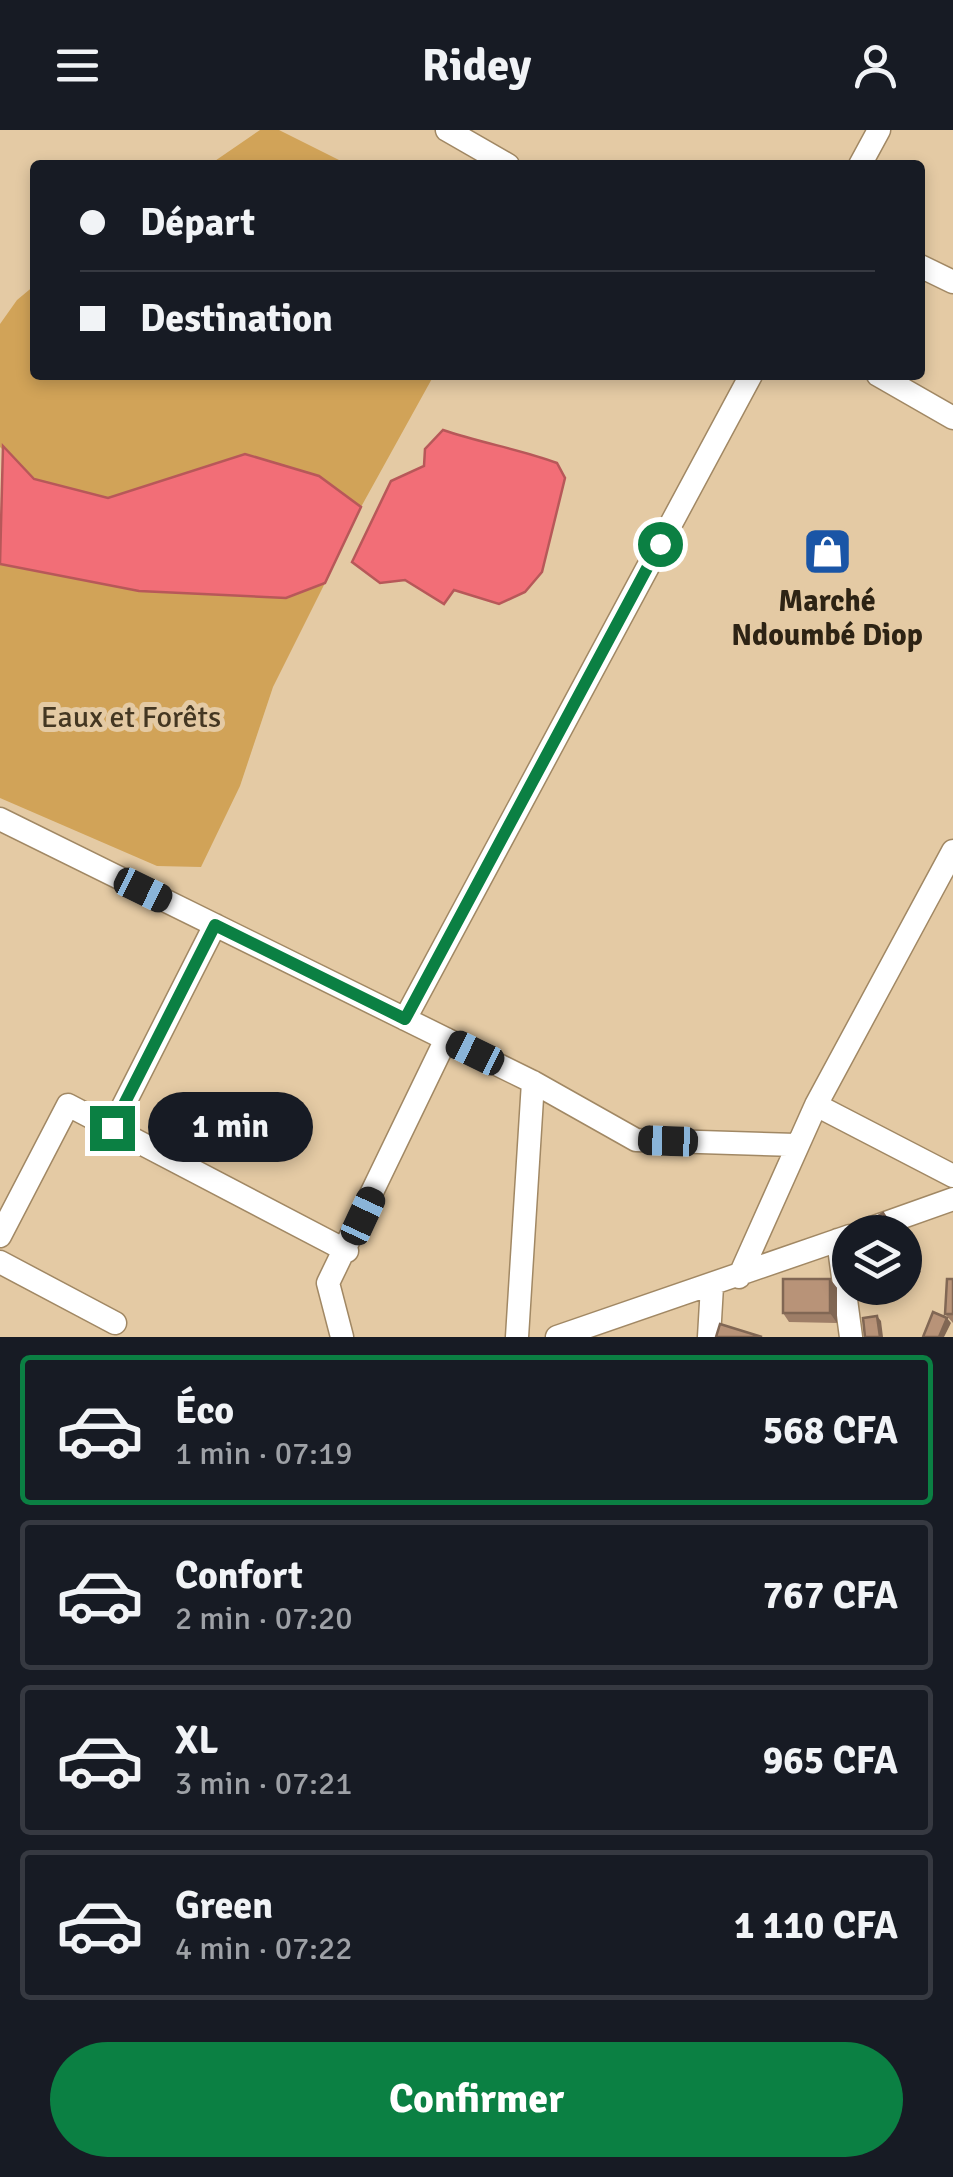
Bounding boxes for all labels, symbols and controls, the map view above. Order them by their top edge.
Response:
icon: menu [50,38,105,93]
text: Ridey [422,38,531,93]
icon: person [848,38,903,93]
text: Départ [140,199,255,246]
text: Destination [140,295,333,342]
route start [638,522,683,567]
shop icon: Marché Ndoumbé Diop [801,526,853,578]
place label: Marché Ndoumbé Diop [731,583,923,654]
park label: Eaux et Forêts [41,699,221,736]
car [109,863,177,917]
car [441,1026,509,1080]
callout: 1 min [147,1093,312,1163]
route end [90,1106,135,1151]
text: 1 min [192,1107,269,1146]
car [637,1125,699,1157]
car [337,1182,389,1250]
map controls [832,1215,922,1305]
button: layers [832,1215,922,1305]
icon: car [55,1385,145,1475]
text: Éco [175,1387,234,1434]
text: 568 CFA [763,1407,898,1454]
text: 1 min · 07:19 [175,1434,353,1473]
icon: car [55,1550,145,1640]
text: Confort [175,1552,303,1599]
text: 767 CFA [763,1572,898,1619]
text: 2 min · 07:20 [175,1599,353,1638]
icon: car [55,1715,145,1805]
text: XL [175,1717,218,1764]
text: 965 CFA [763,1737,898,1784]
text: 3 min · 07:21 [175,1764,353,1803]
icon: car [55,1880,145,1970]
text: Green [175,1882,273,1929]
text: 1 110 CFA [734,1902,898,1949]
text: 4 min · 07:22 [175,1929,353,1968]
button: Confirmer [50,2042,903,2157]

